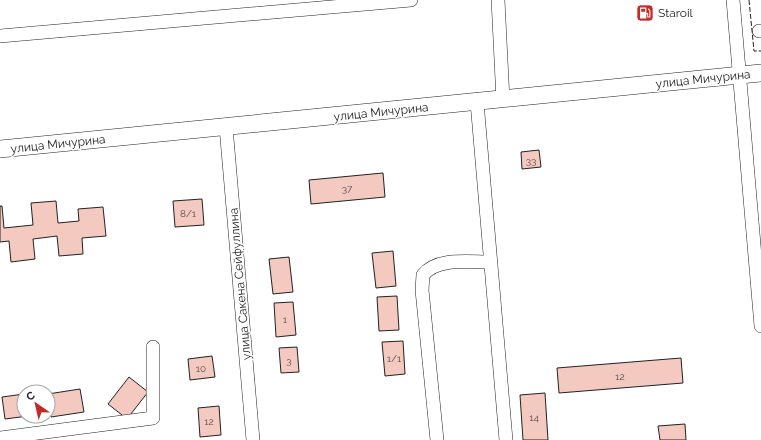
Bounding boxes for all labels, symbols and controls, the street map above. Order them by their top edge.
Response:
fuel station icon: Staroil [635,3,655,23]
place label: Staroil [658,6,694,20]
street label: улица Мичурина [655,67,751,91]
street label: улица Мичурина [333,100,429,124]
street label: улица Мичурина [10,132,106,156]
house number: 33 [526,155,536,166]
house number: 37 [342,183,353,194]
street label: улица Сакена Сейфуллина [226,207,254,361]
house number: 8/1 [180,208,197,219]
house number: 1 [283,314,288,325]
house number: 1/1 [387,353,402,364]
house number: 3 [286,355,292,366]
house number: 10 [196,363,206,374]
house number: 12 [615,371,625,382]
north arrow [16,384,56,424]
text: С [24,388,38,404]
house number: 14 [529,412,539,423]
house number: 12 [204,416,214,427]

